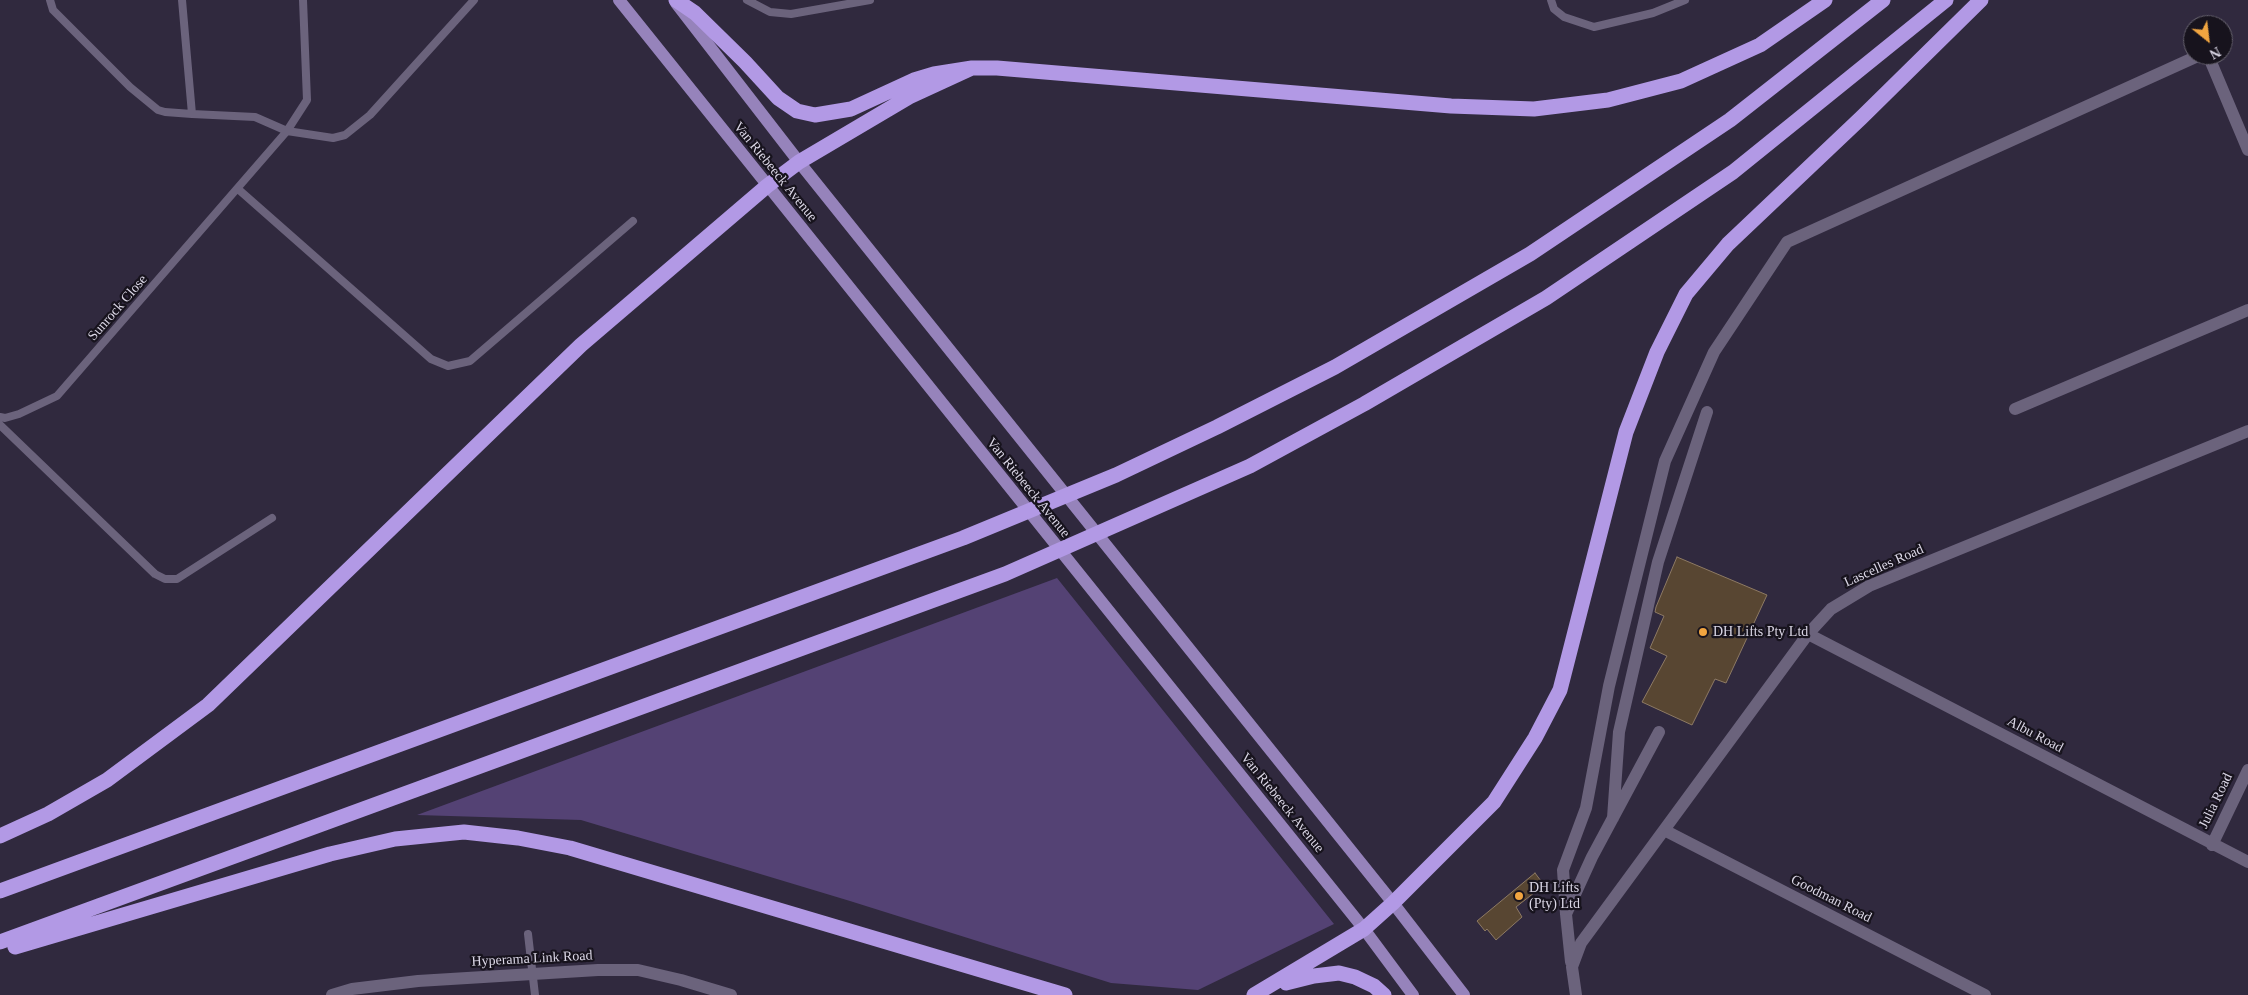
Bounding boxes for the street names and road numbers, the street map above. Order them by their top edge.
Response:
street label: Van Riebeeck Avenue [730,119,820,225]
street label: Sunrock Close [85,272,151,344]
street label: Van Riebeeck Avenue [983,435,1073,541]
street label: Lascelles Road [1842,541,1926,591]
street label: Albu Road [2004,713,2066,757]
street label: Van Riebeeck Avenue [1237,750,1327,856]
street label: Julia Road [2195,771,2237,831]
street label: Goodman Road [1788,871,1874,927]
street label: Hyperama Link Road [471,947,593,971]

